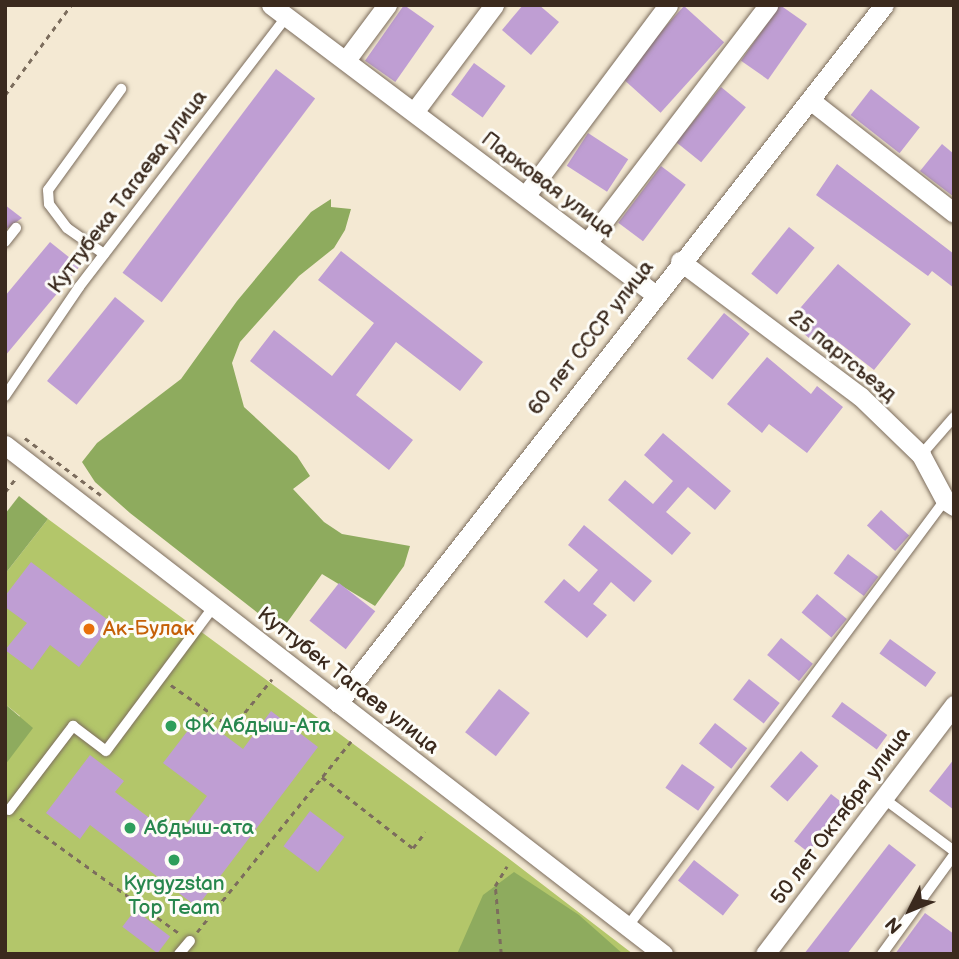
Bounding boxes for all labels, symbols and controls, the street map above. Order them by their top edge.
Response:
street label: Куттубека Тагаева улица [43,85,213,299]
street label: Парковая улица [476,127,620,243]
street label: 60 лет СССР улица [523,256,659,420]
street label: 25 партсъезд [783,305,901,407]
street label: Куттубек Тагаев улица [252,602,444,760]
place label: Ак-Булак [103,616,194,642]
marker: Ак-Булак [81,621,97,637]
place label: ФК Абдыш-Ата [185,713,331,739]
marker: ФК Абдыш-Ата [163,718,179,734]
street label: 50 лет Октября улица [766,722,916,910]
place label: Абдыш-ата [144,815,254,841]
marker: Абдыш-ата [122,820,138,836]
marker: Kyrgyzstan Top Team [166,852,182,868]
place label: Kyrgyzstan Top Team [123,871,225,921]
north arrow [875,875,945,945]
text: N [881,912,908,938]

